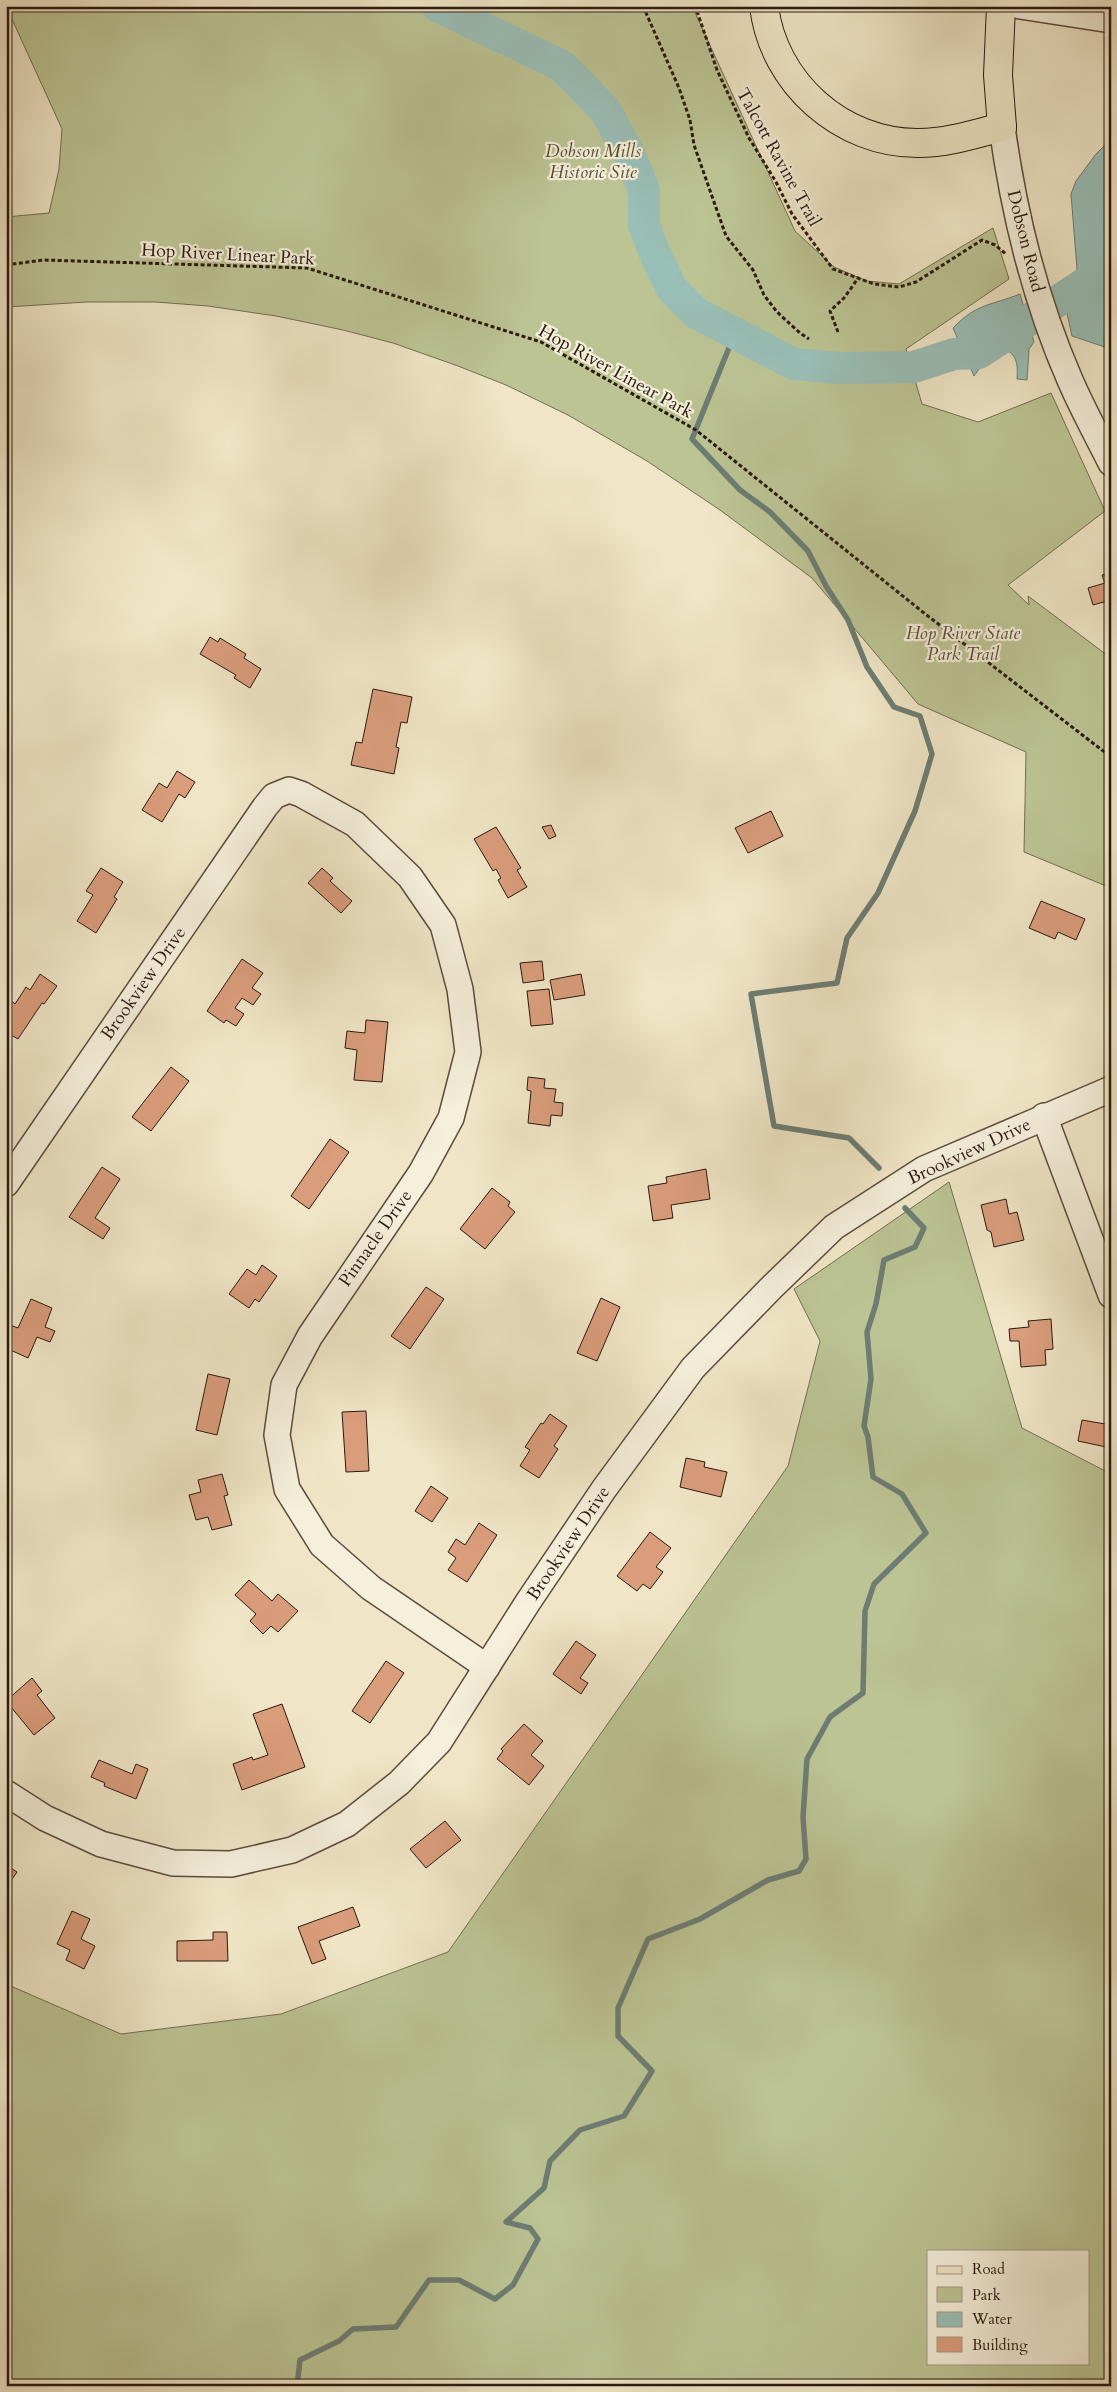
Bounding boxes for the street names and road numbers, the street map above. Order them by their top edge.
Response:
street label: Talcott Ravine Trail [730,84,827,231]
street label: Dobson Road [1001,187,1050,295]
street label: Hop River Linear Park [141,237,316,272]
street label: Hop River Linear Park [534,318,698,425]
street label: Brookview Drive [95,922,192,1045]
street label: Brookview Drive [904,1112,1035,1191]
street label: Pinnacle Drive [333,1185,418,1292]
street label: Brookview Drive [521,1481,616,1605]

